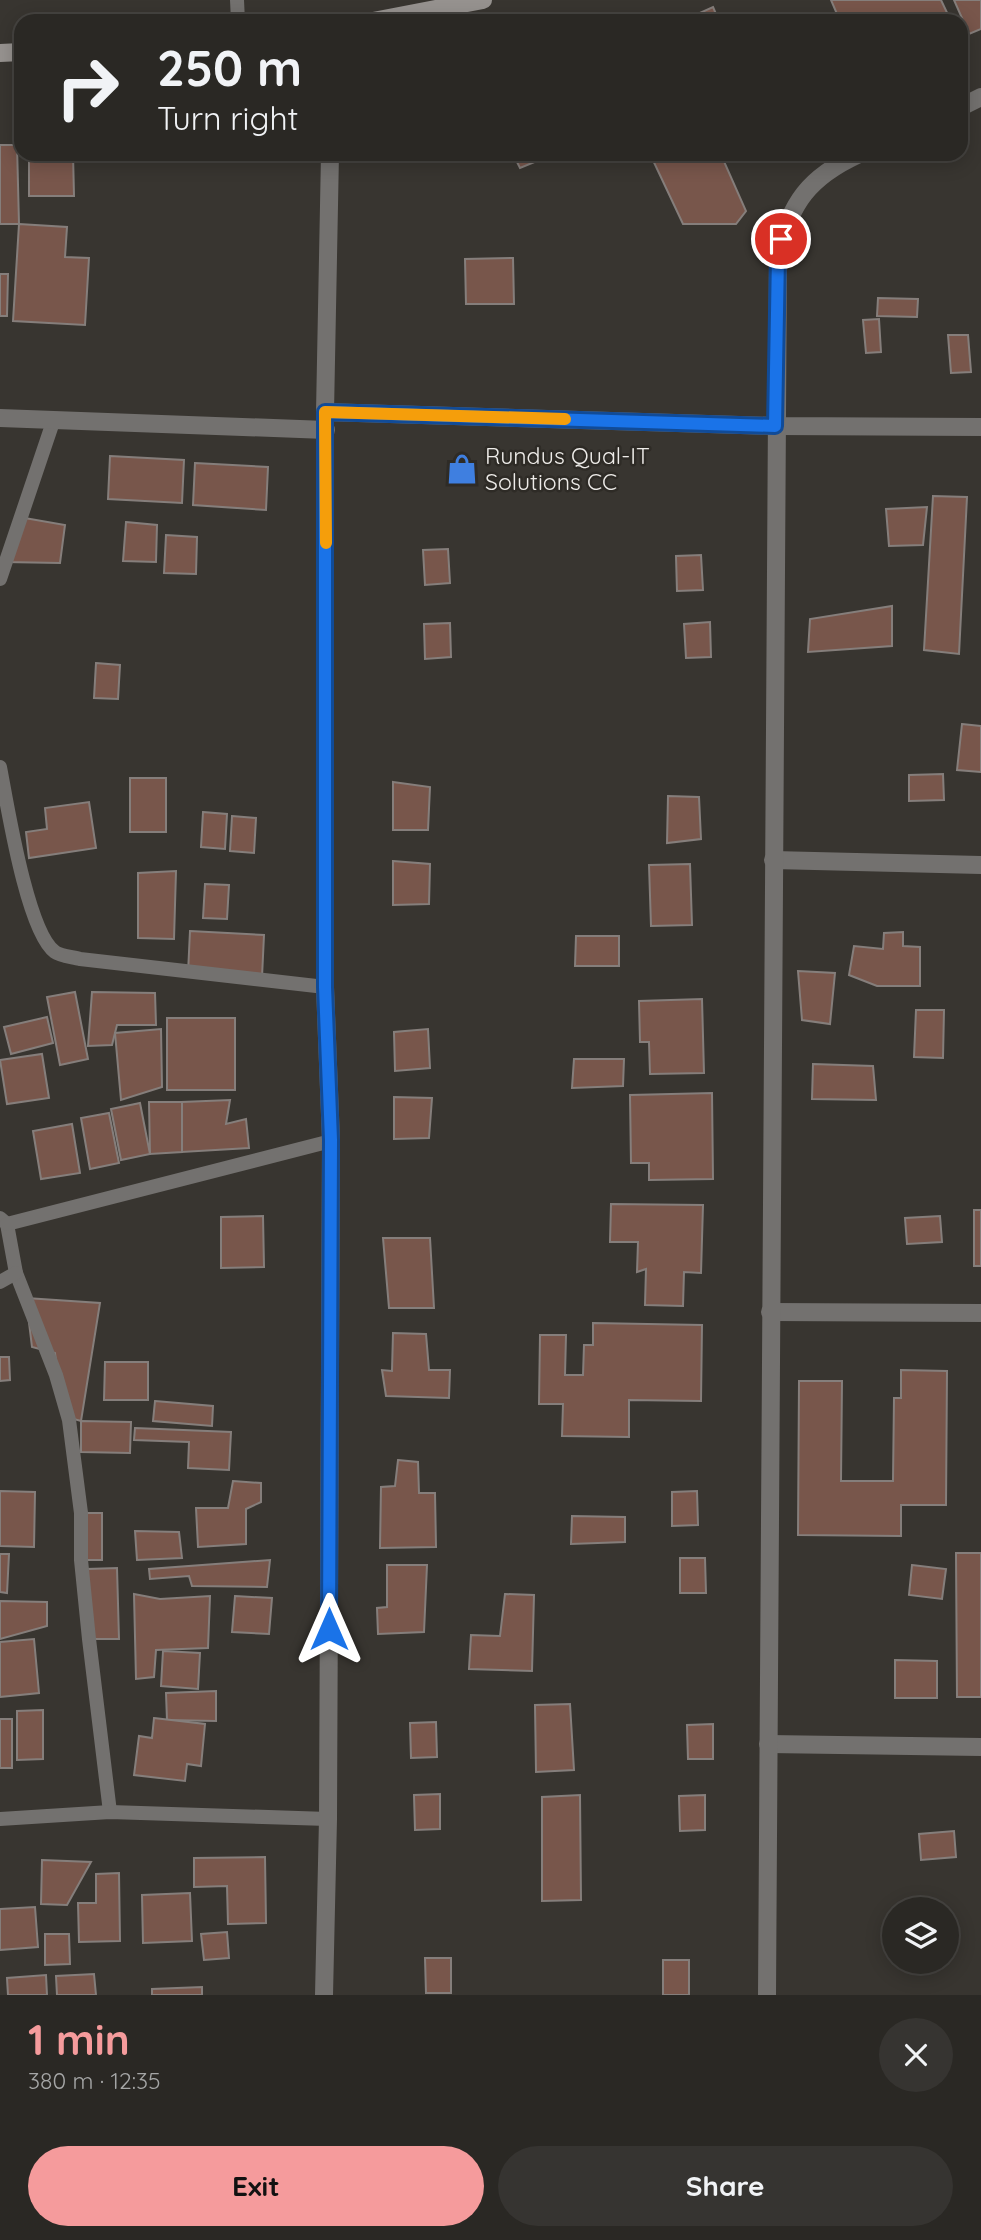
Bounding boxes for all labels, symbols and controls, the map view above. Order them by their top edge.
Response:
text: 250 m [157,37,302,98]
icon: right [42,42,133,133]
text: Turn right [157,98,298,138]
pin [751,209,811,269]
icon: arrive [762,220,800,258]
place label: Rundus Qual-IT Solutions CC [485,441,650,496]
shop icon: Rundus Qual-IT Solutions CC [445,452,479,486]
position arrow [292,1592,366,1666]
map controls [882,1897,959,1974]
button: layers [882,1897,959,1974]
text: 1 min [28,2013,130,2066]
button: close [879,2018,953,2092]
text: 380 m · 12:35 [28,2066,161,2095]
button: Exit [28,2146,484,2226]
button: Share [498,2146,953,2226]

